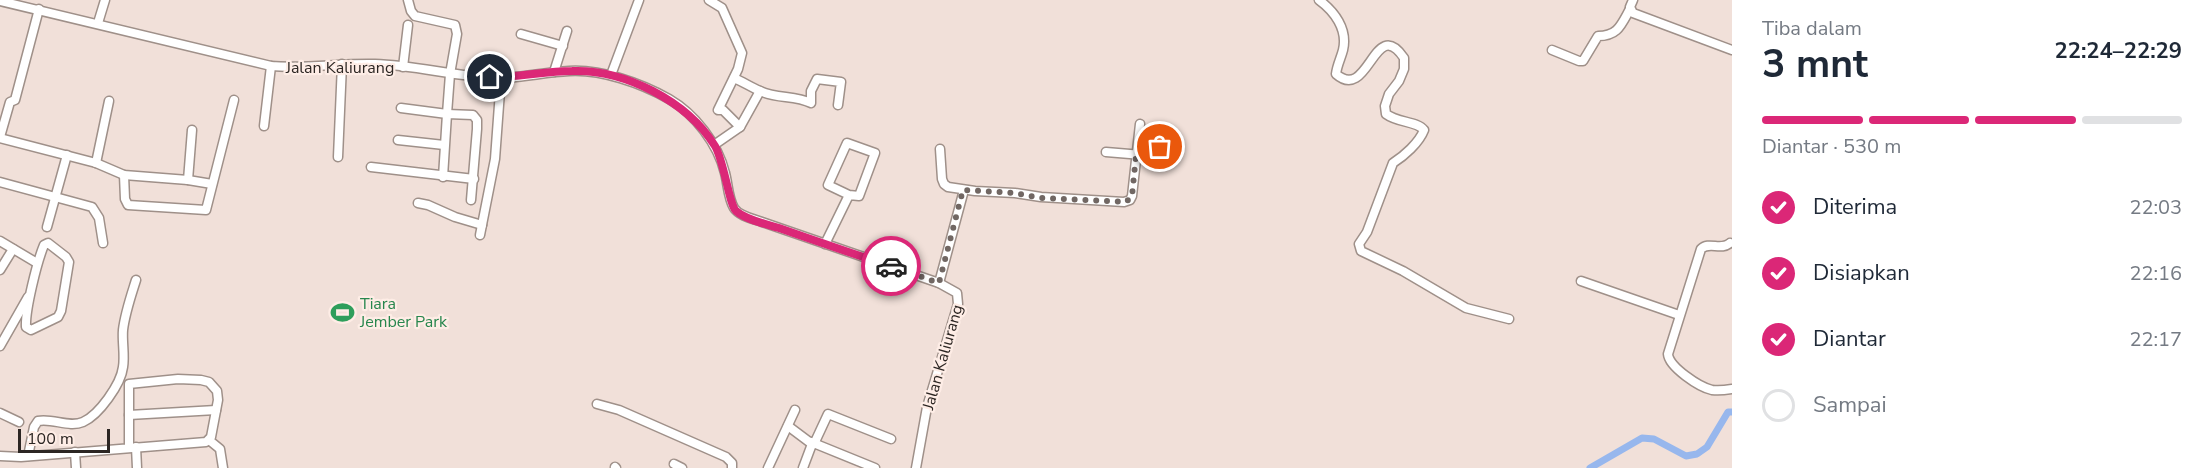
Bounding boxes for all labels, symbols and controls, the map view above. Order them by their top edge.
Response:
text: Tiba dalam [1762,15,1862,42]
text: 22:24–22:29 [2054,36,2182,66]
text: 3 mnt [1762,38,1868,91]
pin [464,51,515,102]
street label: Jalan Kaliurang [285,57,394,79]
icon: home [473,60,506,93]
pin [1134,121,1185,172]
icon: bag [1143,130,1176,163]
text: Diantar · 530 m [1762,133,1901,160]
icon: check [1762,191,1795,224]
text: Diterima [1813,192,1897,222]
text: 22:03 [2129,194,2182,221]
courier [861,236,921,296]
icon: car [875,250,908,283]
icon: check [1762,257,1795,290]
text: Disiapkan [1813,258,1910,288]
text: 22:16 [2129,260,2182,287]
place label: Tiara Jember Park [359,293,448,333]
sports icon: Tiara Jember Park [329,299,355,325]
street label: Jalan Kaliurang [917,302,968,413]
icon: check [1762,323,1795,356]
text: Diantar [1813,324,1886,354]
text: 22:17 [2129,326,2182,353]
text: Sampai [1813,390,1887,420]
scale bar [18,426,110,454]
text: 100 m [27,428,74,450]

